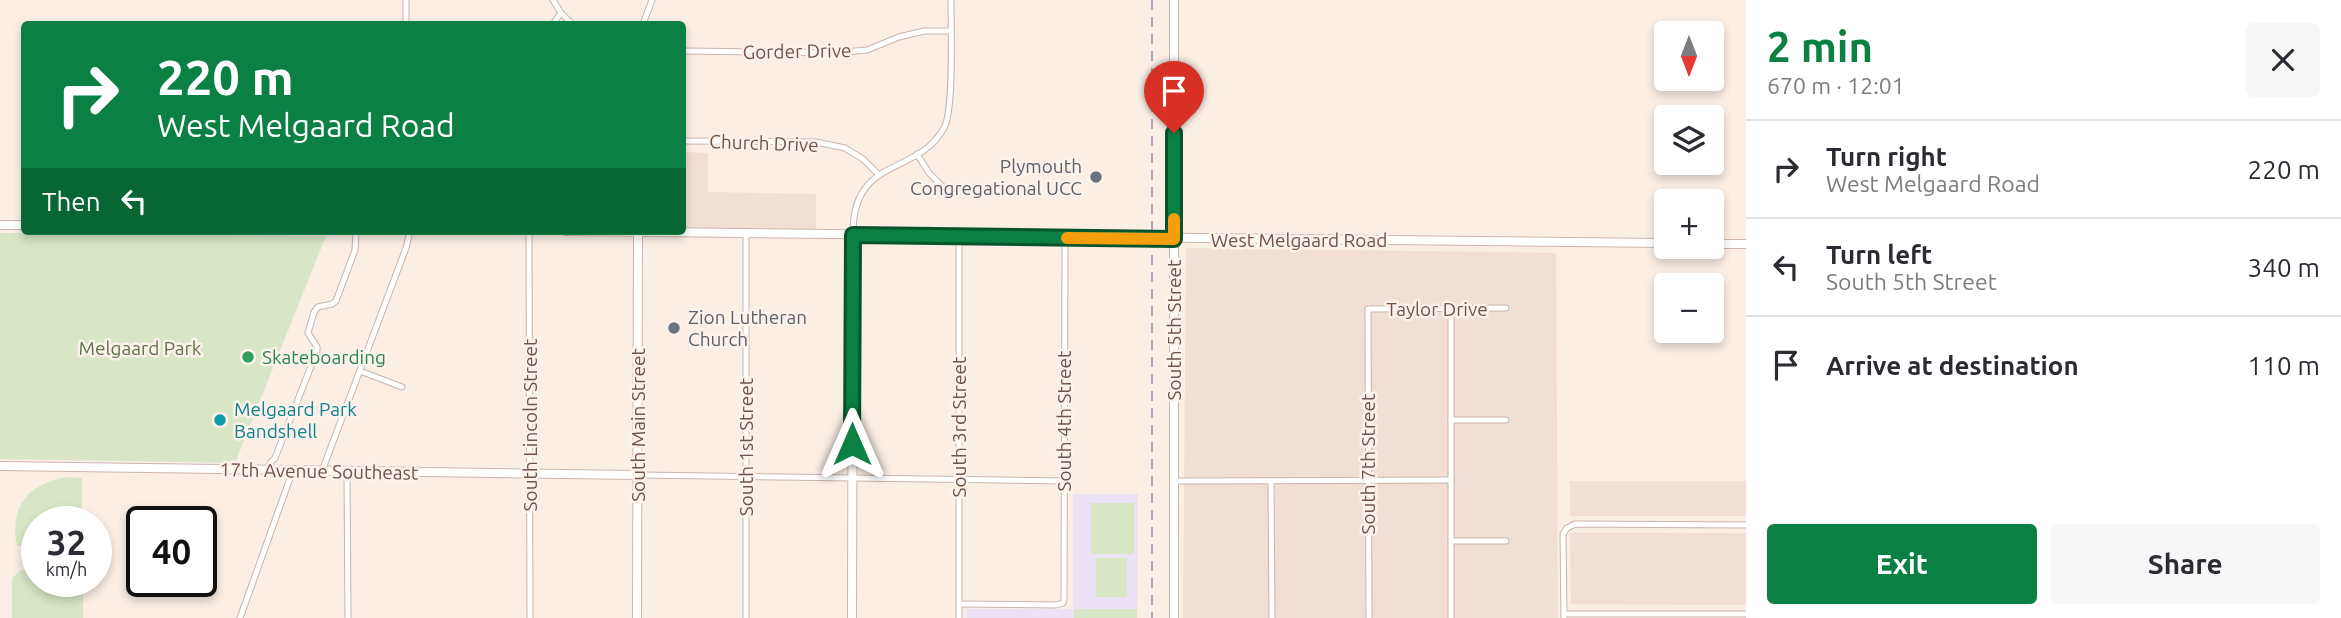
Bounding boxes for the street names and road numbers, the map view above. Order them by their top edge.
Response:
street label: Gorder Drive [742,39,852,63]
street label: Church Drive [709,130,819,156]
street label: West Melgaard Road [1211,229,1387,251]
street label: South 5th Street [1163,259,1185,401]
street label: Taylor Drive [1386,298,1488,320]
street label: South Lincoln Street [519,338,541,511]
street label: South Main Street [627,348,649,502]
street label: South 4th Street [1053,350,1075,492]
street label: South 3rd Street [948,356,970,498]
street label: South 1st Street [735,377,757,516]
street label: South 7th Street [1357,393,1379,535]
street label: 17th Avenue Southeast [219,458,419,484]

